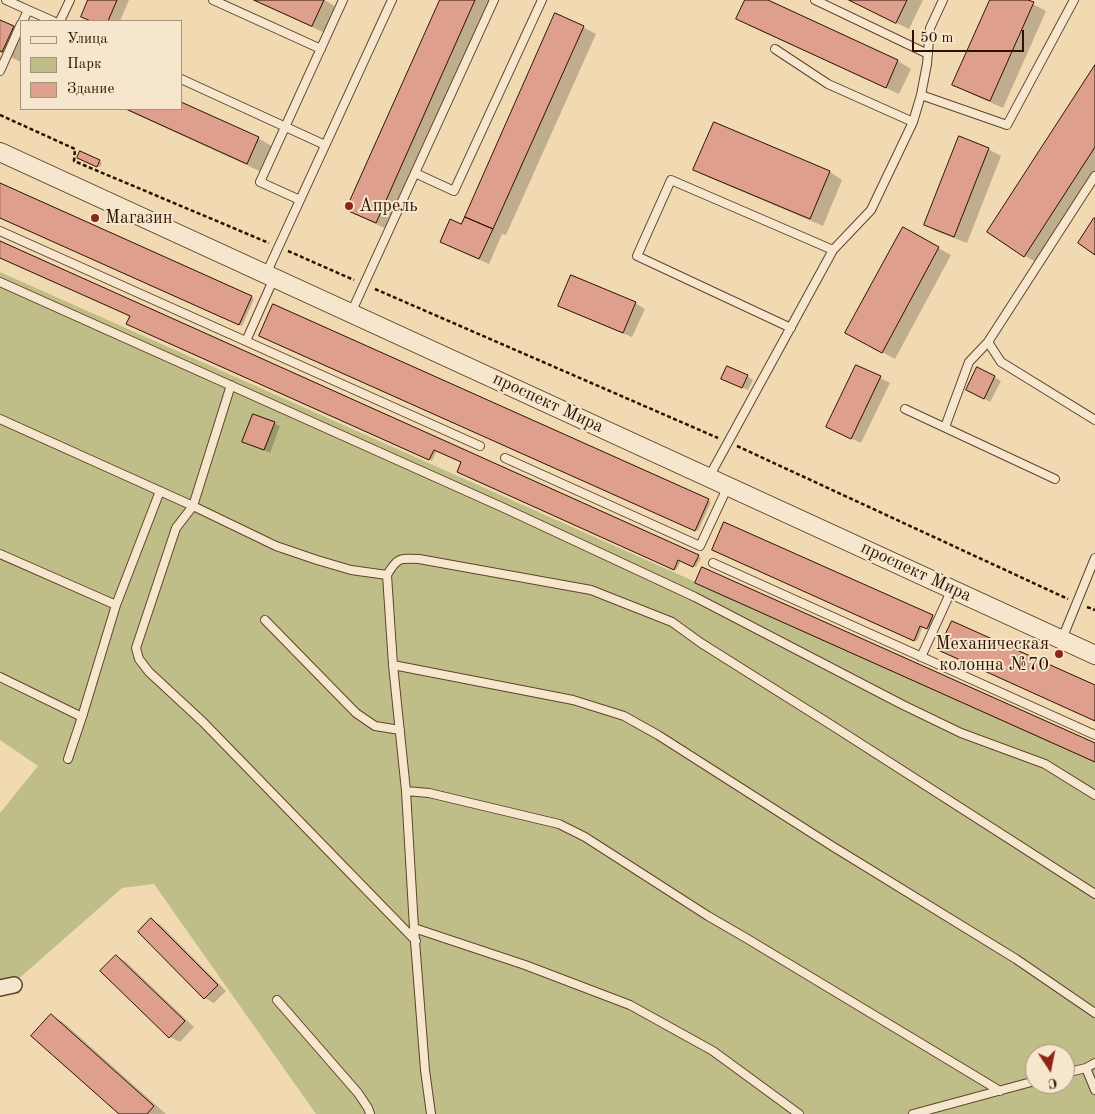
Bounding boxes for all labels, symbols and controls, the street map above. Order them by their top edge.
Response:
legend [20,20,182,110]
scale bar [915,20,1028,52]
text: 50 m [920,31,954,46]
text: Улица [67,32,108,47]
text: Парк [67,57,102,72]
text: Здание [67,82,114,97]
place label: Апрель [359,195,418,217]
marker: Апрель [343,200,355,212]
place label: Магазин [105,207,172,229]
marker: Магазин [89,212,101,224]
street label: проспект Мира [489,368,607,438]
street label: проспект Мира [857,537,975,607]
place label: Механическая колонна №70 [935,633,1049,676]
marker: Механическая колонна №70 [1053,648,1065,660]
north arrow [1025,1044,1075,1094]
text: С [1047,1075,1059,1090]

